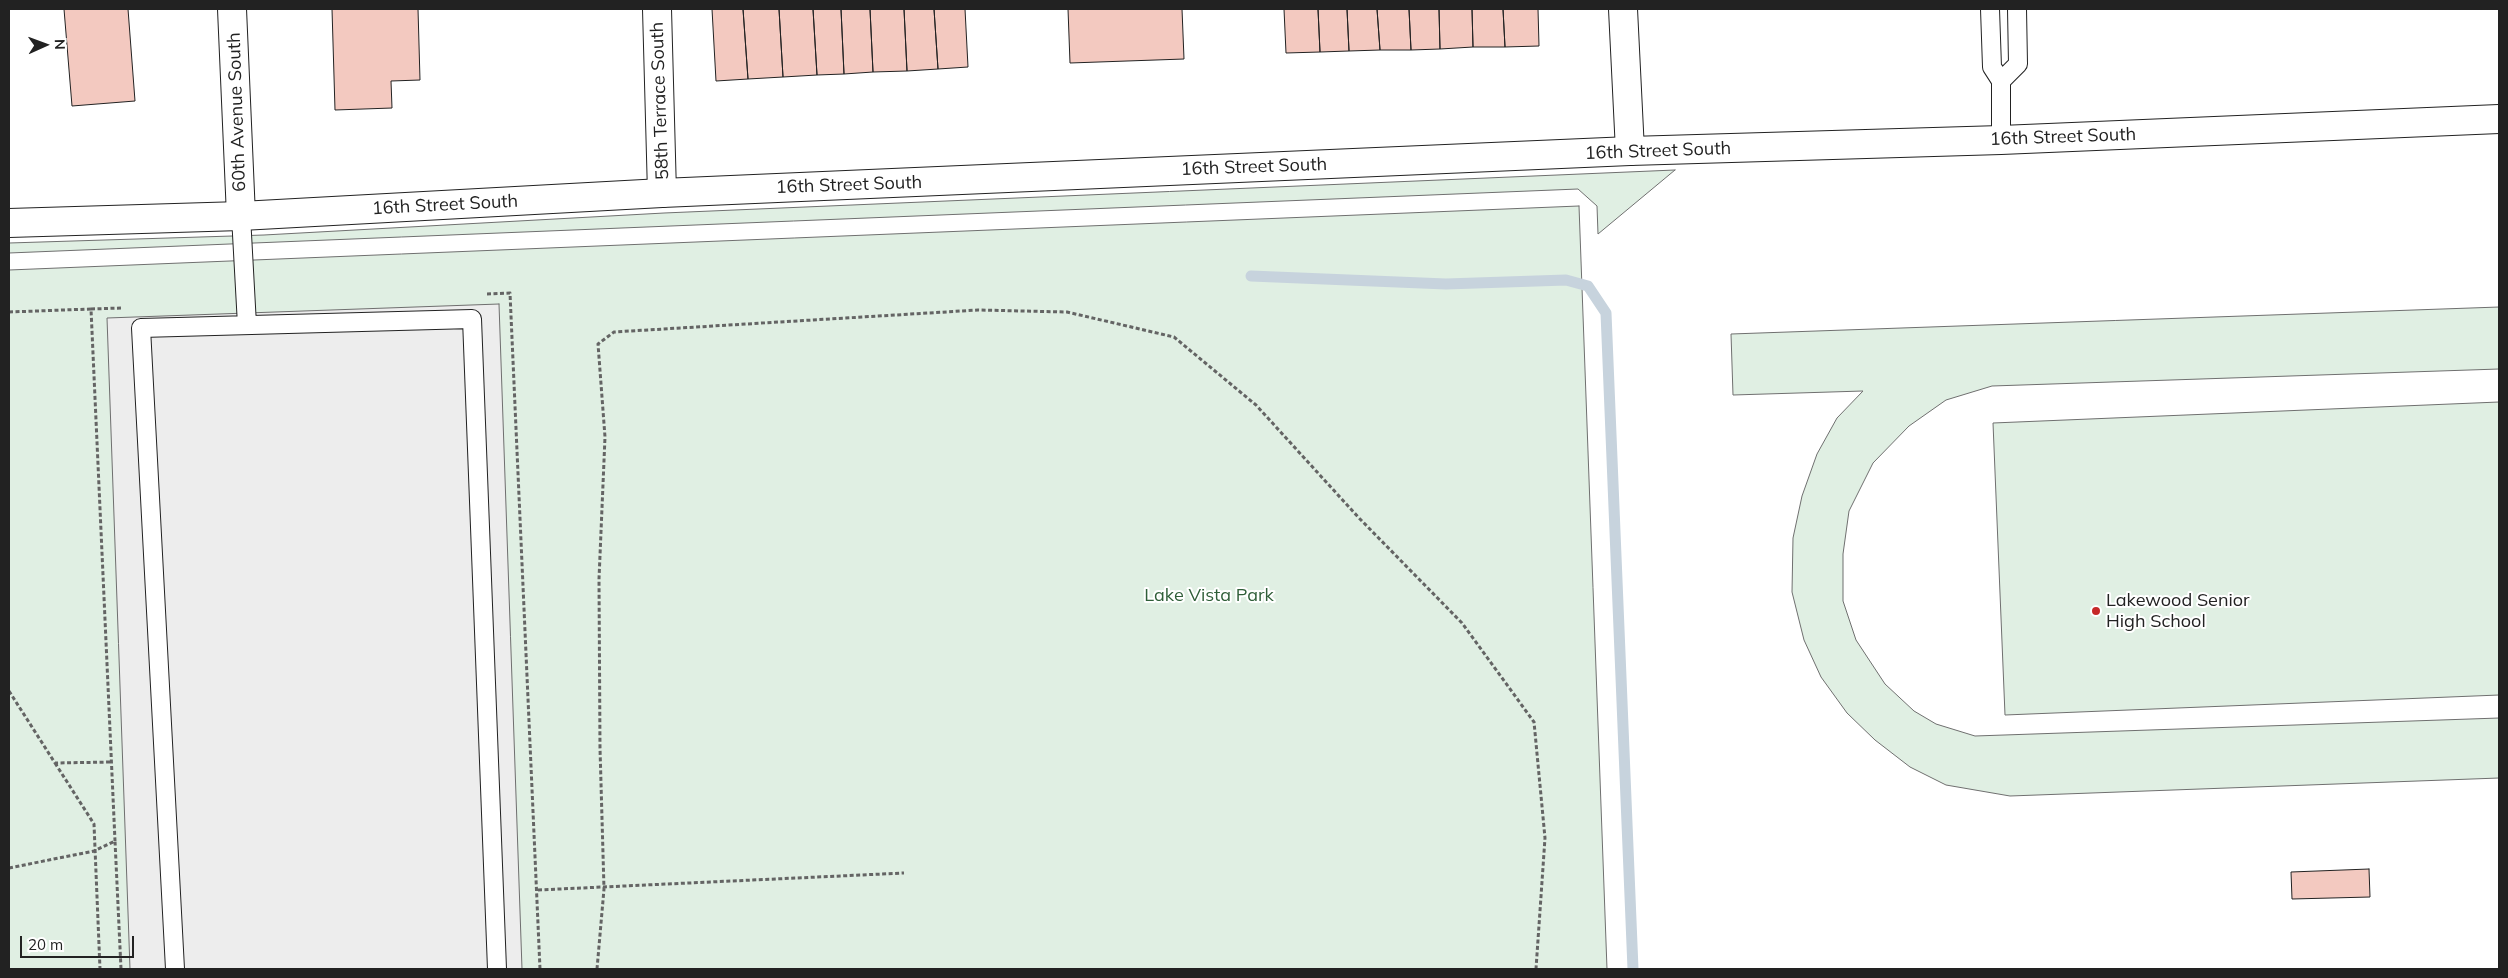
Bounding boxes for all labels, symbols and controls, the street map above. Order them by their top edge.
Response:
north arrow [20,20,70,70]
street label: 58th Terrace South [646,22,674,180]
street label: 60th Avenue South [223,32,251,192]
text: N [51,39,69,50]
street label: 16th Street South [1989,124,2137,150]
street label: 16th Street South [1584,138,1732,164]
street label: 16th Street South [1180,154,1328,180]
street label: 16th Street South [775,172,923,198]
street label: 16th Street South [371,190,519,220]
park label: Lake Vista Park [1144,585,1274,607]
place label: Lakewood Senior High School [2106,590,2250,632]
marker: Lakewood Senior High School [2090,605,2102,617]
scale bar [22,926,136,958]
text: 20 m [28,935,63,954]

